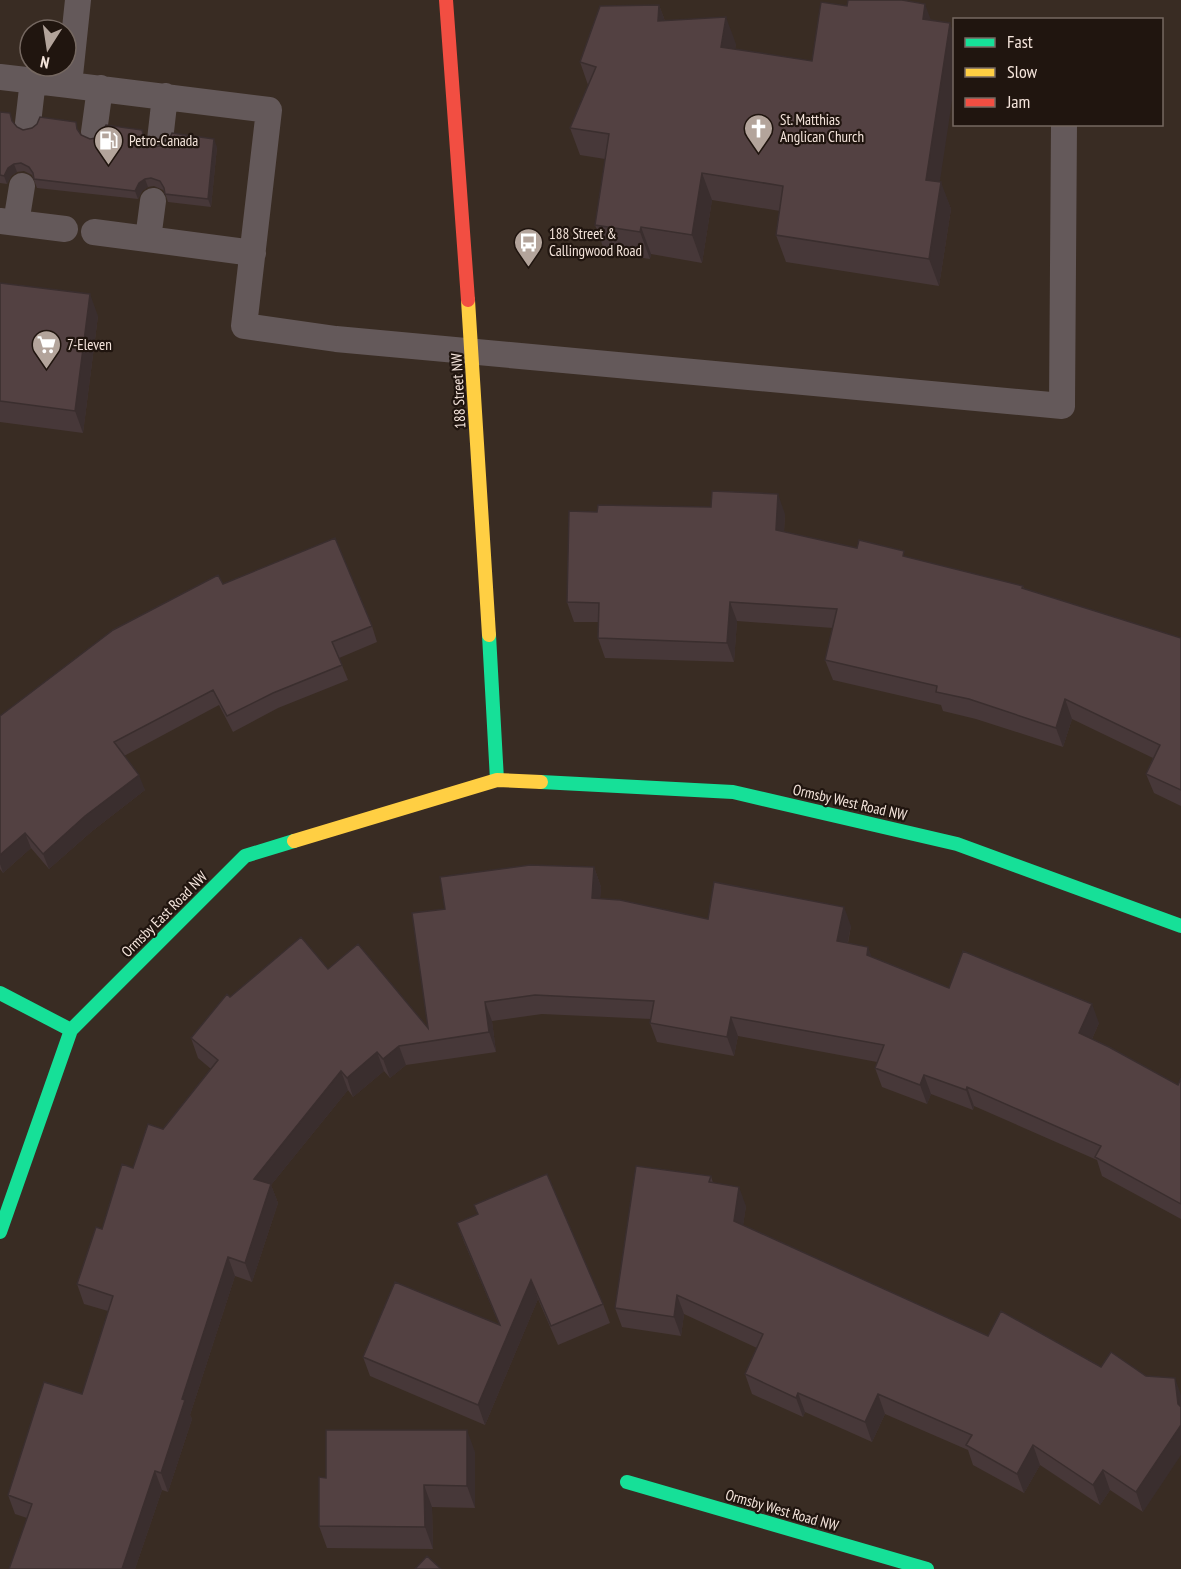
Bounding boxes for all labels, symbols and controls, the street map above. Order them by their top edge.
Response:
north arrow [18,18,78,78]
legend [953,18,1163,126]
text: Fast [1007,30,1033,53]
text: N [39,52,51,73]
text: Slow [1007,60,1038,83]
text: Jam [1006,90,1030,113]
place label: St. Matthias Anglican Church [780,110,864,146]
church icon: St. Matthias Anglican Church [743,112,775,154]
fuel station icon: Petro-Canada [92,124,124,166]
place label: Petro-Canada [129,131,198,150]
place label: 188 Street & Callingwood Road [549,224,642,260]
bus stop icon: 188 Street & Callingwood Road [512,226,544,268]
supermarket icon: 7-Eleven [30,328,62,370]
place label: 7-Eleven [67,335,112,354]
street label: 188 Street NW [447,353,469,429]
street label: Ormsby West Road NW [791,780,909,824]
street label: Ormsby East Road NW [117,867,211,961]
street label: Ormsby West Road NW [723,1485,841,1535]

